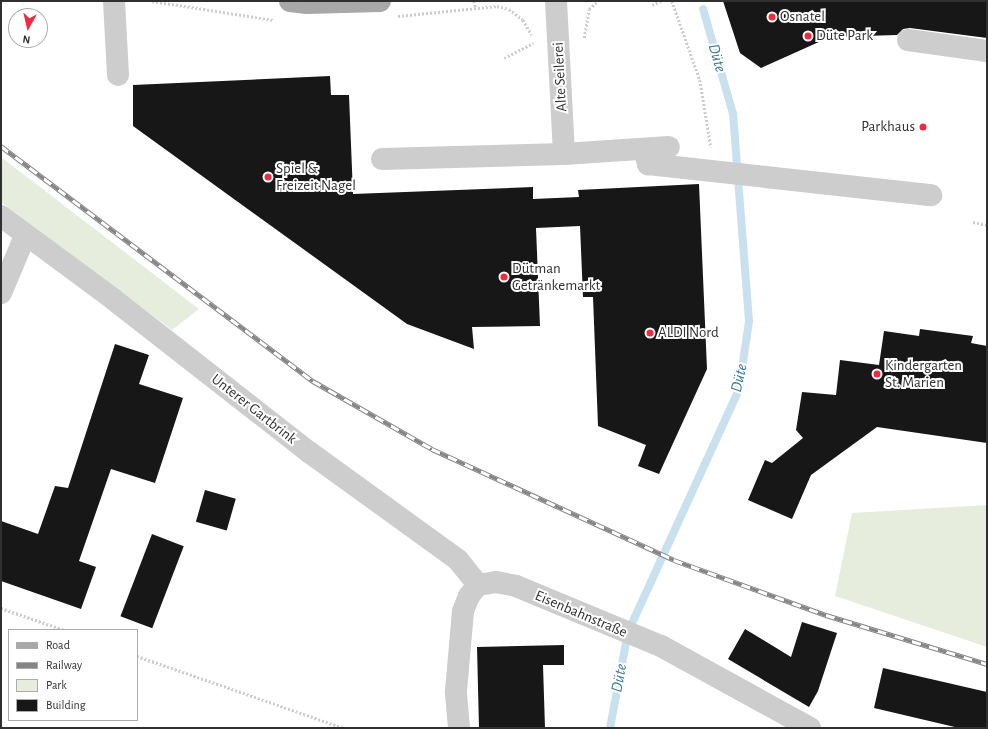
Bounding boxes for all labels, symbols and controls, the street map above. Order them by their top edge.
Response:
north arrow [8,8,48,48]
place label: Osnatel [780,8,825,26]
marker: Osnatel [767,12,777,22]
place label: Düte Park [816,27,873,45]
marker: Düte Park [803,31,813,41]
text: N [22,33,31,45]
street label: Alte Seilerei [549,42,571,112]
water label: Düte [704,42,730,74]
place label: Parkhaus [861,118,915,136]
marker: Parkhaus [918,122,928,132]
place label: Spiel & Freizeit Nagel [276,159,356,194]
marker: Spiel & Freizeit Nagel [263,172,273,182]
place label: Dütman Getränkemarkt [512,259,600,294]
marker: Dütman Getränkemarkt [499,272,509,282]
place label: ALDI Nord [658,324,719,342]
marker: ALDI Nord [645,328,655,338]
place label: Kindergarten St. Marien [885,356,962,391]
water label: Düte [726,362,752,394]
marker: Kindergarten St. Marien [872,369,882,379]
street label: Unterer Gartbrink [208,370,300,448]
street label: Eisenbahnstraße [532,587,630,641]
legend [8,629,138,721]
text: Road [46,639,70,651]
text: Railway [46,659,82,671]
water label: Düte [607,662,631,694]
text: Park [46,679,67,691]
text: Building [46,699,86,711]

